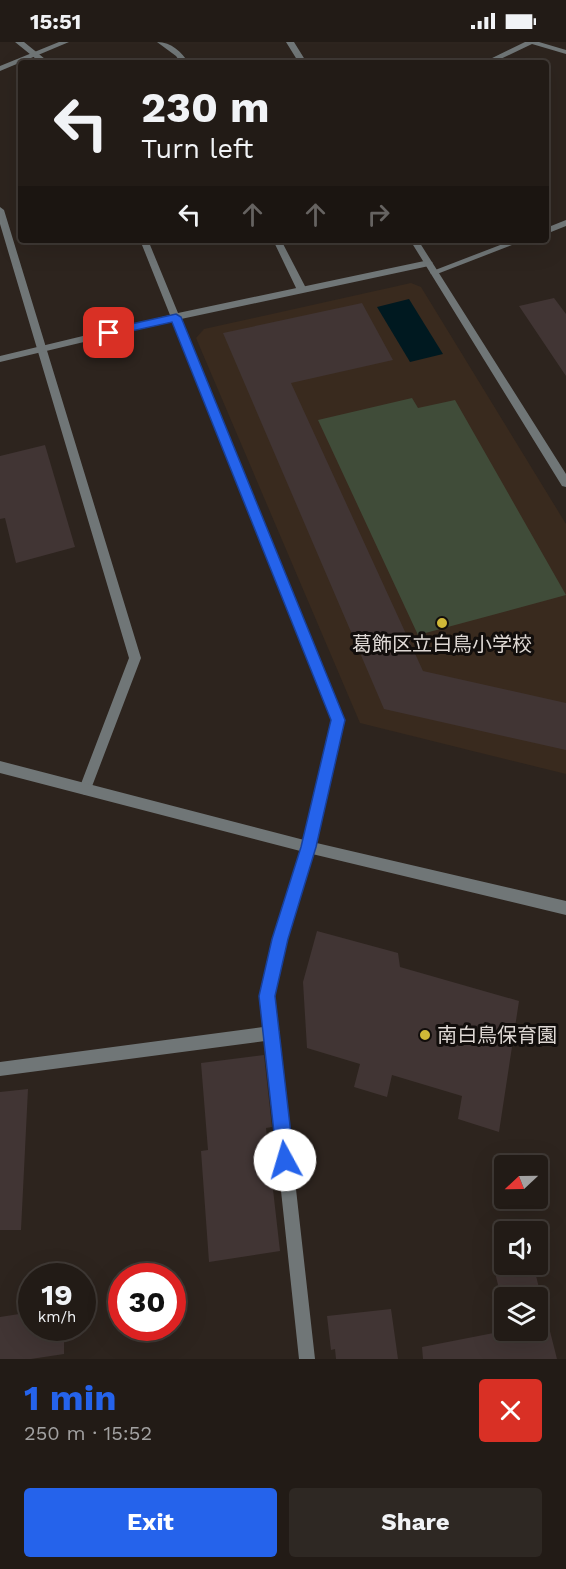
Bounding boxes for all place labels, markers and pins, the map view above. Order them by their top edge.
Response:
pin [83,307,134,358]
marker: 葛飾区立白鳥小学校 [435,616,449,630]
place label: 葛飾区立白鳥小学校 [352,632,532,656]
place label: 南白鳥保育園 [437,1023,557,1047]
marker: 南白鳥保育園 [418,1028,432,1042]

